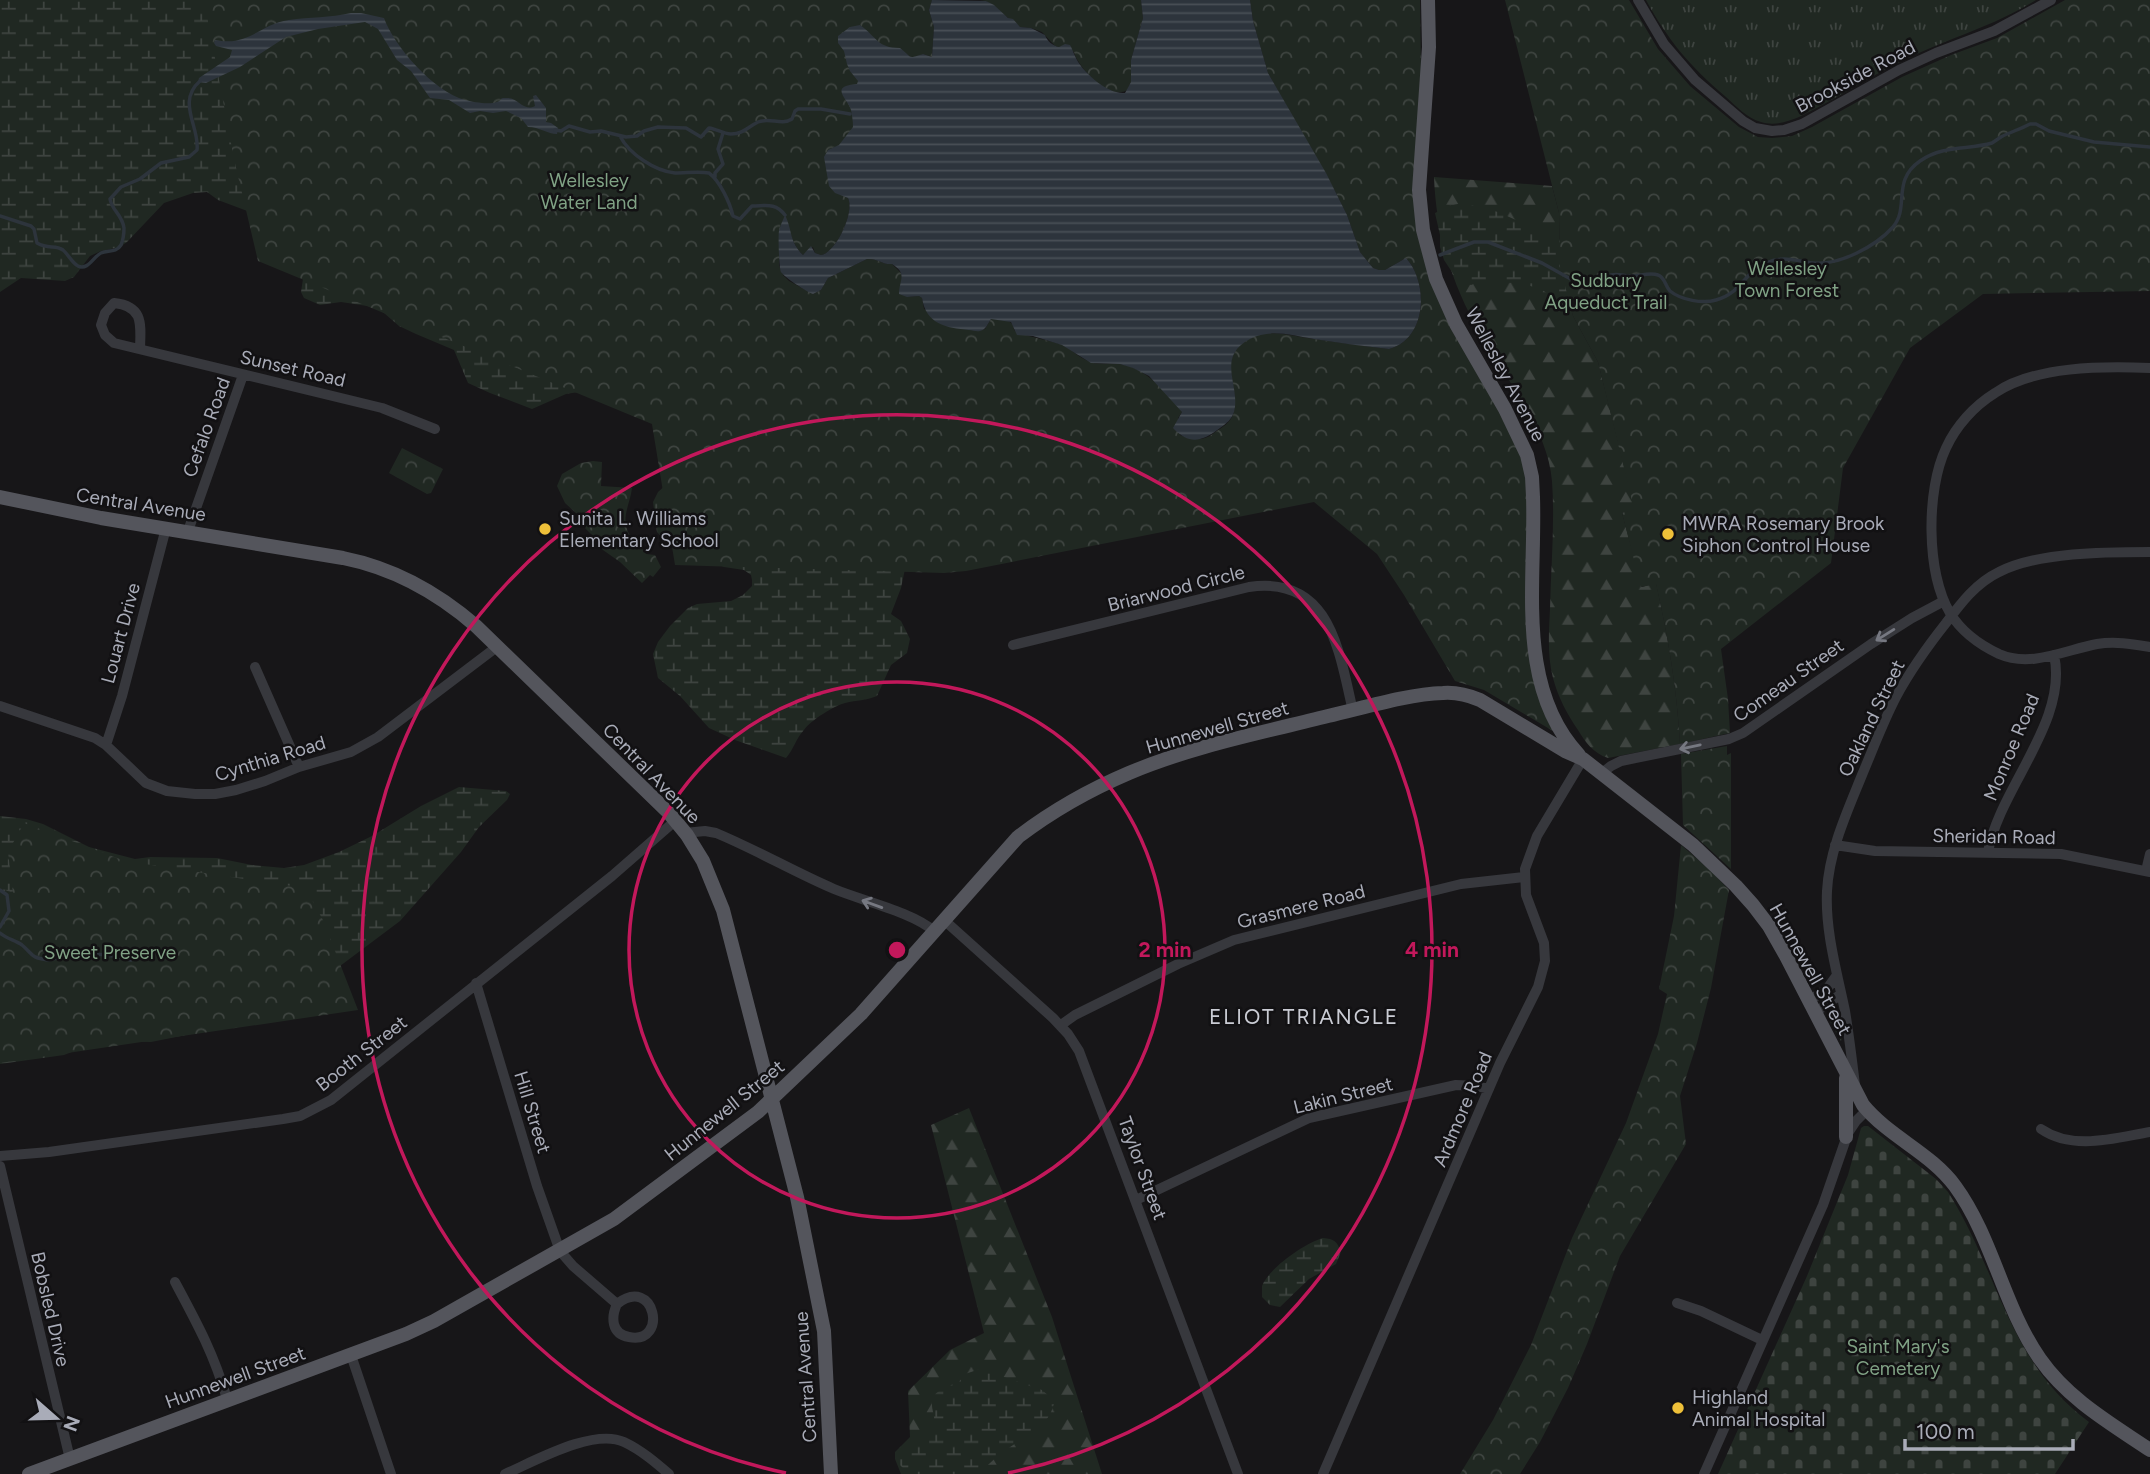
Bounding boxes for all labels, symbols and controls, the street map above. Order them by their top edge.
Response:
street label: Brookside Road [1791,35,1919,118]
park label: Wellesley Water Land [540,169,638,214]
park label: Wellesley Town Forest [1735,257,1839,302]
park label: Sudbury Aqueduct Trail [1545,269,1667,314]
street label: Wellesley Avenue [1461,303,1551,445]
street label: Sunset Road [238,345,348,392]
street label: Cefalo Road [178,374,235,480]
street label: Central Avenue [74,483,207,526]
place label: Sunita L. Williams Elementary School [559,507,719,552]
place label: MWRA Rosemary Brook Siphon Control House [1682,512,1885,557]
marker: Sunita L. Williams Elementary School [537,521,553,537]
marker: MWRA Rosemary Brook Siphon Control House [1660,526,1676,542]
street label: Briarwood Circle [1105,560,1247,617]
street label: Louart Drive [96,580,145,686]
one-way arrow [1876,627,1895,642]
street label: Comeau Street [1729,634,1848,727]
street label: Oakland Street [1833,656,1910,780]
street label: Monroe Road [1979,690,2044,804]
street label: Hunnewell Street [1143,696,1291,759]
street label: Central Avenue [598,718,705,828]
street label: Cynthia Road [212,731,328,786]
one-way arrow [1680,741,1702,754]
street label: Sheridan Road [1932,824,2056,849]
street label: Grasmere Road [1235,879,1368,934]
one-way arrow [862,897,884,909]
street label: Hunnewell Street [1765,899,1856,1039]
text: 2 min [1139,937,1191,962]
text: 4 min [1405,937,1459,962]
centre of rings [885,938,909,962]
park label: Sweet Preserve [44,941,176,964]
district label: ELIOT TRIANGLE [1209,1004,1399,1029]
street label: Booth Street [311,1011,411,1096]
street label: Ardmore Road [1428,1048,1497,1170]
street label: Hunnewell Street [660,1055,789,1166]
street label: Hill Street [509,1068,556,1156]
street label: Lakin Street [1291,1072,1395,1119]
street label: Taylor Street [1113,1113,1172,1223]
street label: Bobsled Drive [26,1250,75,1369]
street label: Central Avenue [789,1311,822,1443]
park label: Saint Mary's Cemetery [1846,1335,1950,1380]
street label: Hunnewell Street [162,1341,308,1414]
north arrow [21,1383,91,1453]
place label: Highland Animal Hospital [1692,1386,1825,1431]
marker: Highland Animal Hospital [1670,1400,1686,1416]
scale bar [1905,1408,2073,1452]
text: N [58,1413,85,1434]
text: 100 m [1916,1419,1975,1444]

